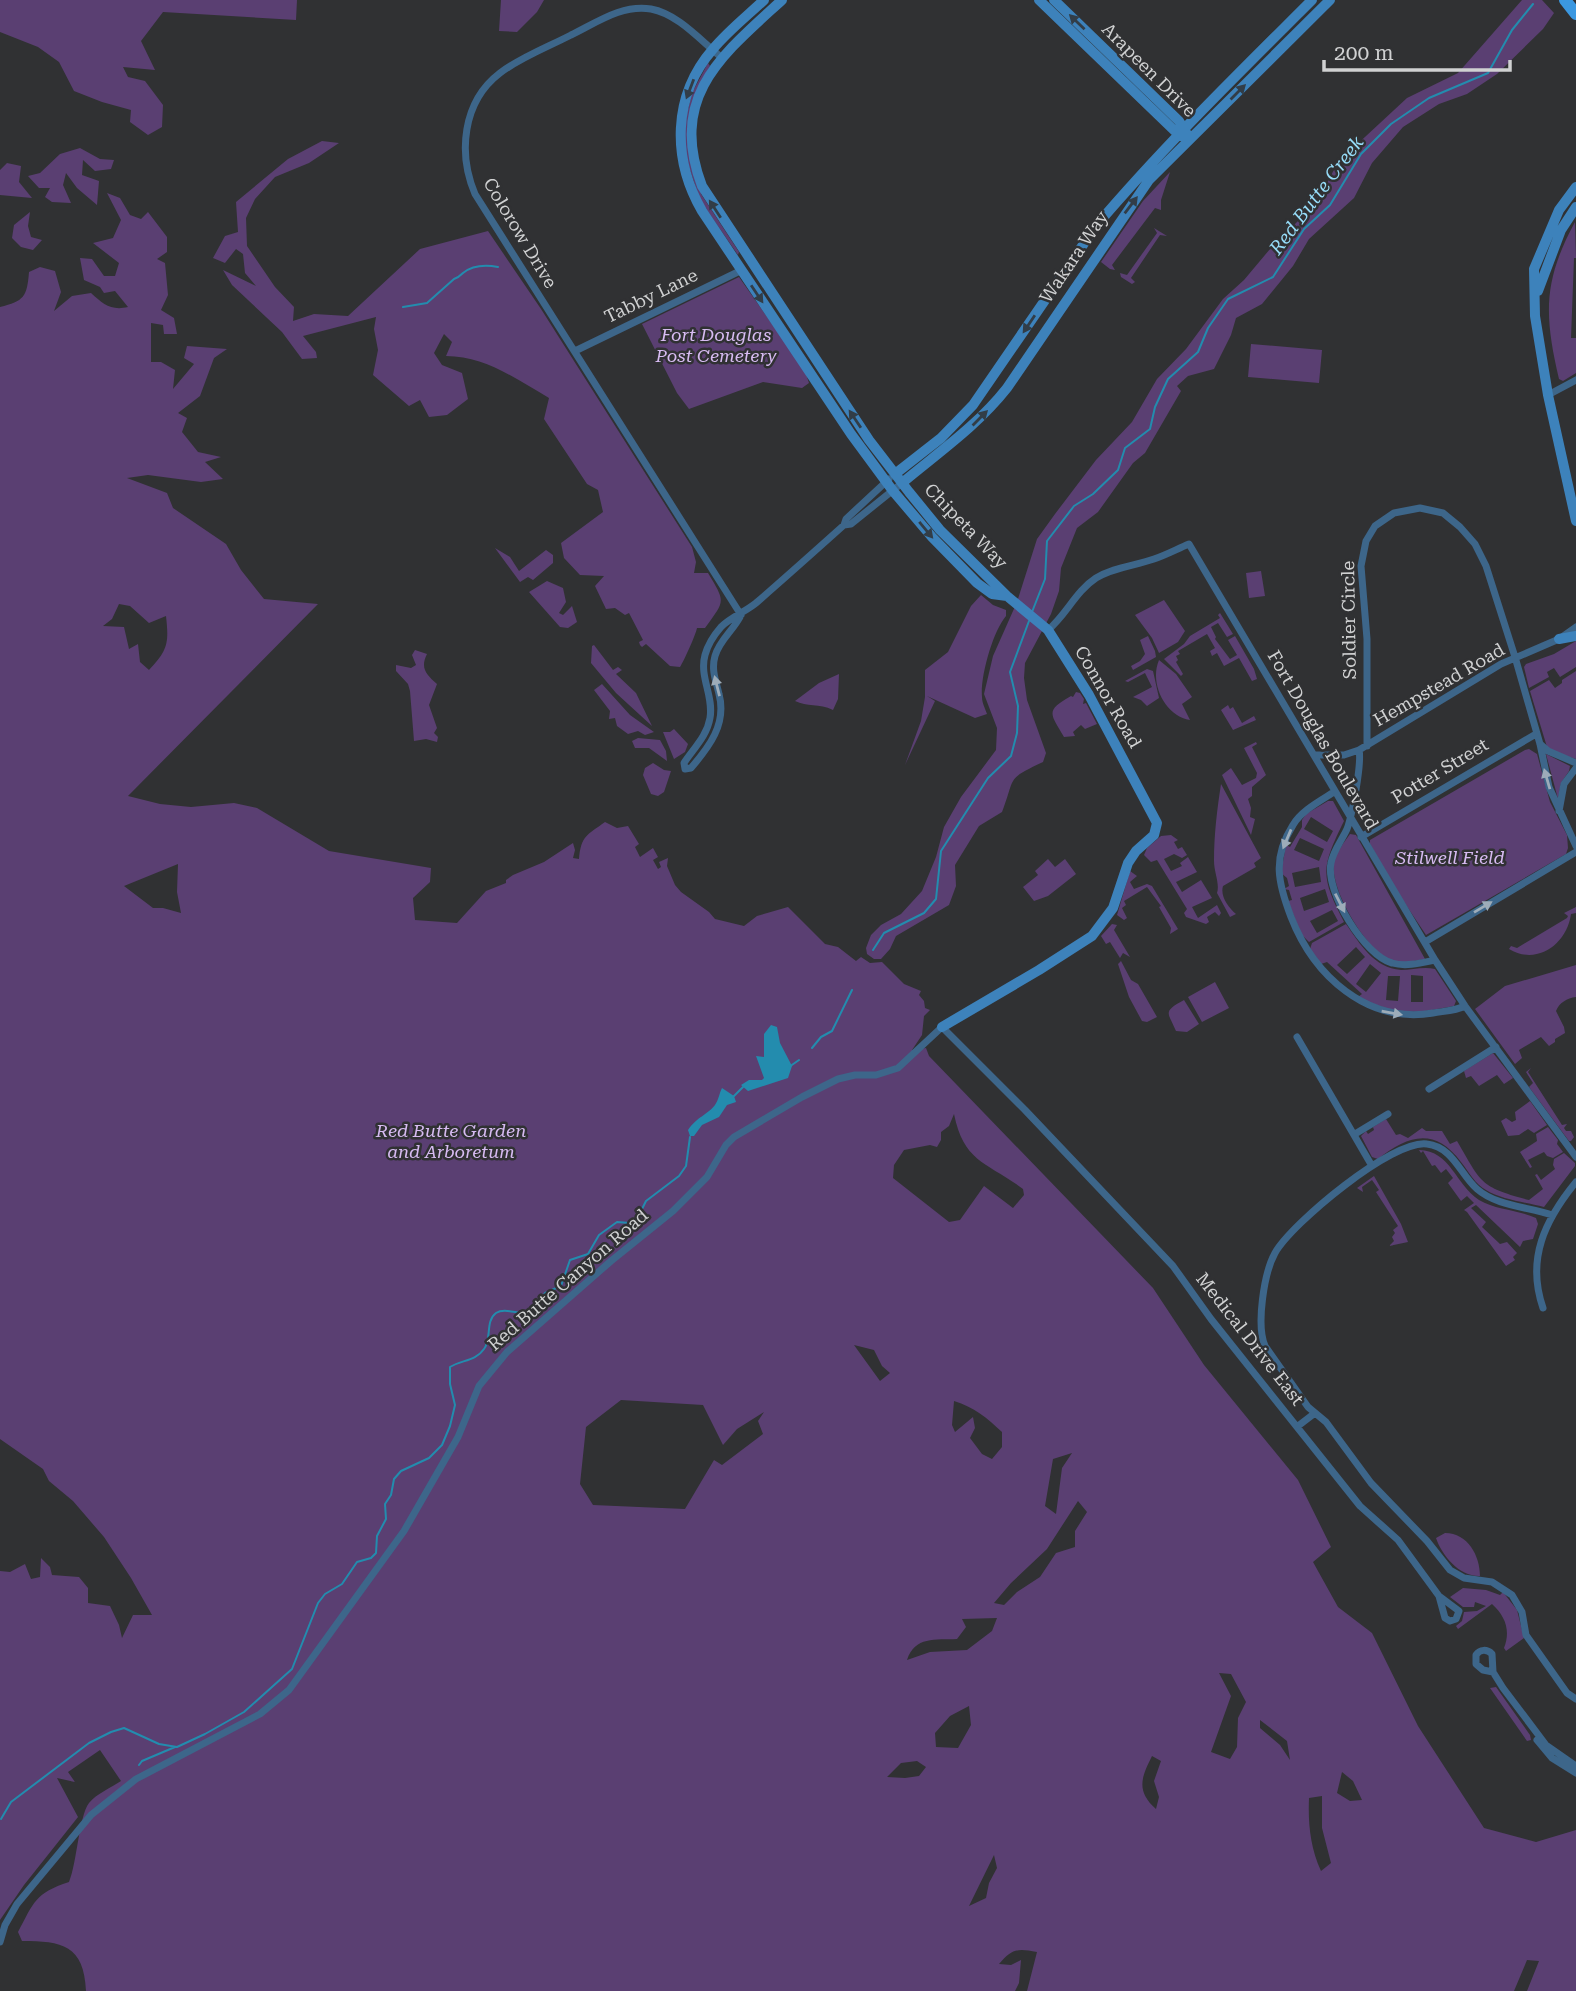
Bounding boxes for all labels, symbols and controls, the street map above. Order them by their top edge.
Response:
one-way arrow [1069,15,1086,31]
street label: Arapeen Drive [1098,18,1201,121]
scale bar [1324,28,1510,72]
text: 200 m [1334,41,1394,65]
one-way arrow [684,78,695,99]
one-way arrow [1230,84,1246,100]
water label: Red Butte Creek [1264,131,1369,260]
street label: Colorow Drive [479,174,562,292]
one-way arrow [1124,196,1138,214]
one-way arrow [708,200,722,218]
street label: Wakara Way [1035,206,1112,307]
street label: Tabby Lane [601,264,701,327]
one-way arrow [751,284,764,304]
one-way arrow [1022,315,1036,333]
park label: Fort Douglas Post Cemetery [654,324,777,366]
one-way arrow [848,410,862,428]
one-way arrow [971,411,988,427]
street label: Chipeta Way [920,479,1012,573]
one-way arrow [918,522,933,539]
street label: Soldier Circle [1337,560,1360,680]
street label: Hempstead Road [1370,638,1508,731]
street label: Connor Road [1071,642,1146,752]
street label: Fort Douglas Boulevard [1264,647,1384,833]
one-way arrow [711,675,722,697]
street label: Potter Street [1388,733,1492,808]
one-way arrow [1541,768,1551,789]
one-way arrow [1281,828,1292,849]
park label: Stilwell Field [1394,847,1505,868]
one-way arrow [1335,893,1346,913]
one-way arrow [1474,901,1493,913]
one-way arrow [1381,1008,1403,1019]
park label: Red Butte Garden and Arboretum [375,1120,526,1162]
street label: Red Butte Canyon Road [483,1204,652,1355]
street label: Medical Drive East [1192,1268,1309,1409]

